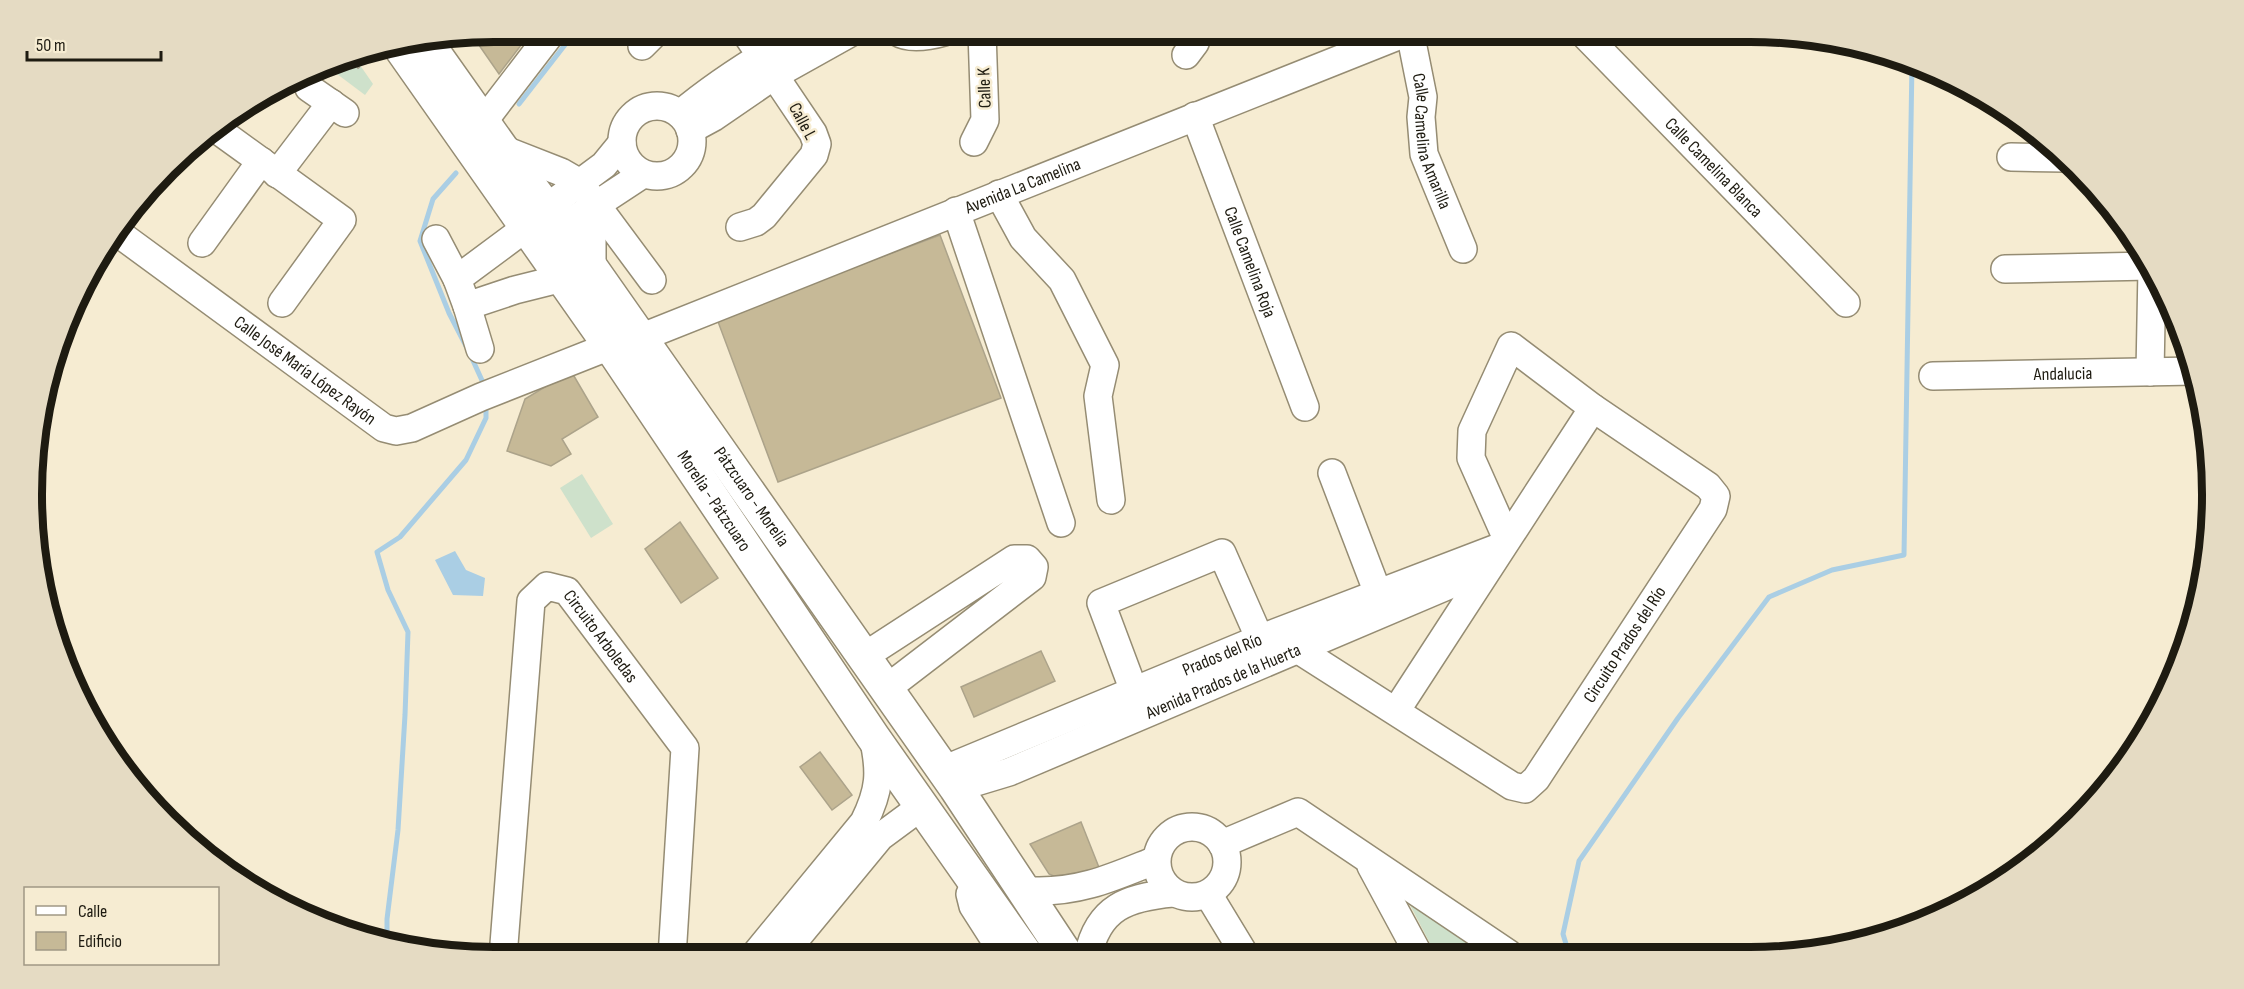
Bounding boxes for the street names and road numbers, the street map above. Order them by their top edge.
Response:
street label: Calle K [973,67,996,109]
street label: Calle Camelina Amarilla [1407,71,1455,212]
street label: Calle L [784,99,821,144]
street label: Calle Camelina Blanca [1660,113,1767,222]
street label: Avenida La Camelina [961,154,1084,219]
street label: Calle Camelina Roja [1219,204,1280,320]
street label: Calle José María López Rayón [230,312,380,430]
street label: Andalucia [2032,363,2093,385]
street label: Pátzcuaro - Morelia [709,443,794,551]
street label: Morelia - Pátzcuaro [673,447,755,555]
street label: Circuito Prados del Río [1579,582,1670,707]
street label: Circuito Arboledas [559,586,642,687]
street label: Prados del Río [1179,629,1265,681]
street label: Avenida Prados de la Huerta [1142,639,1304,724]

